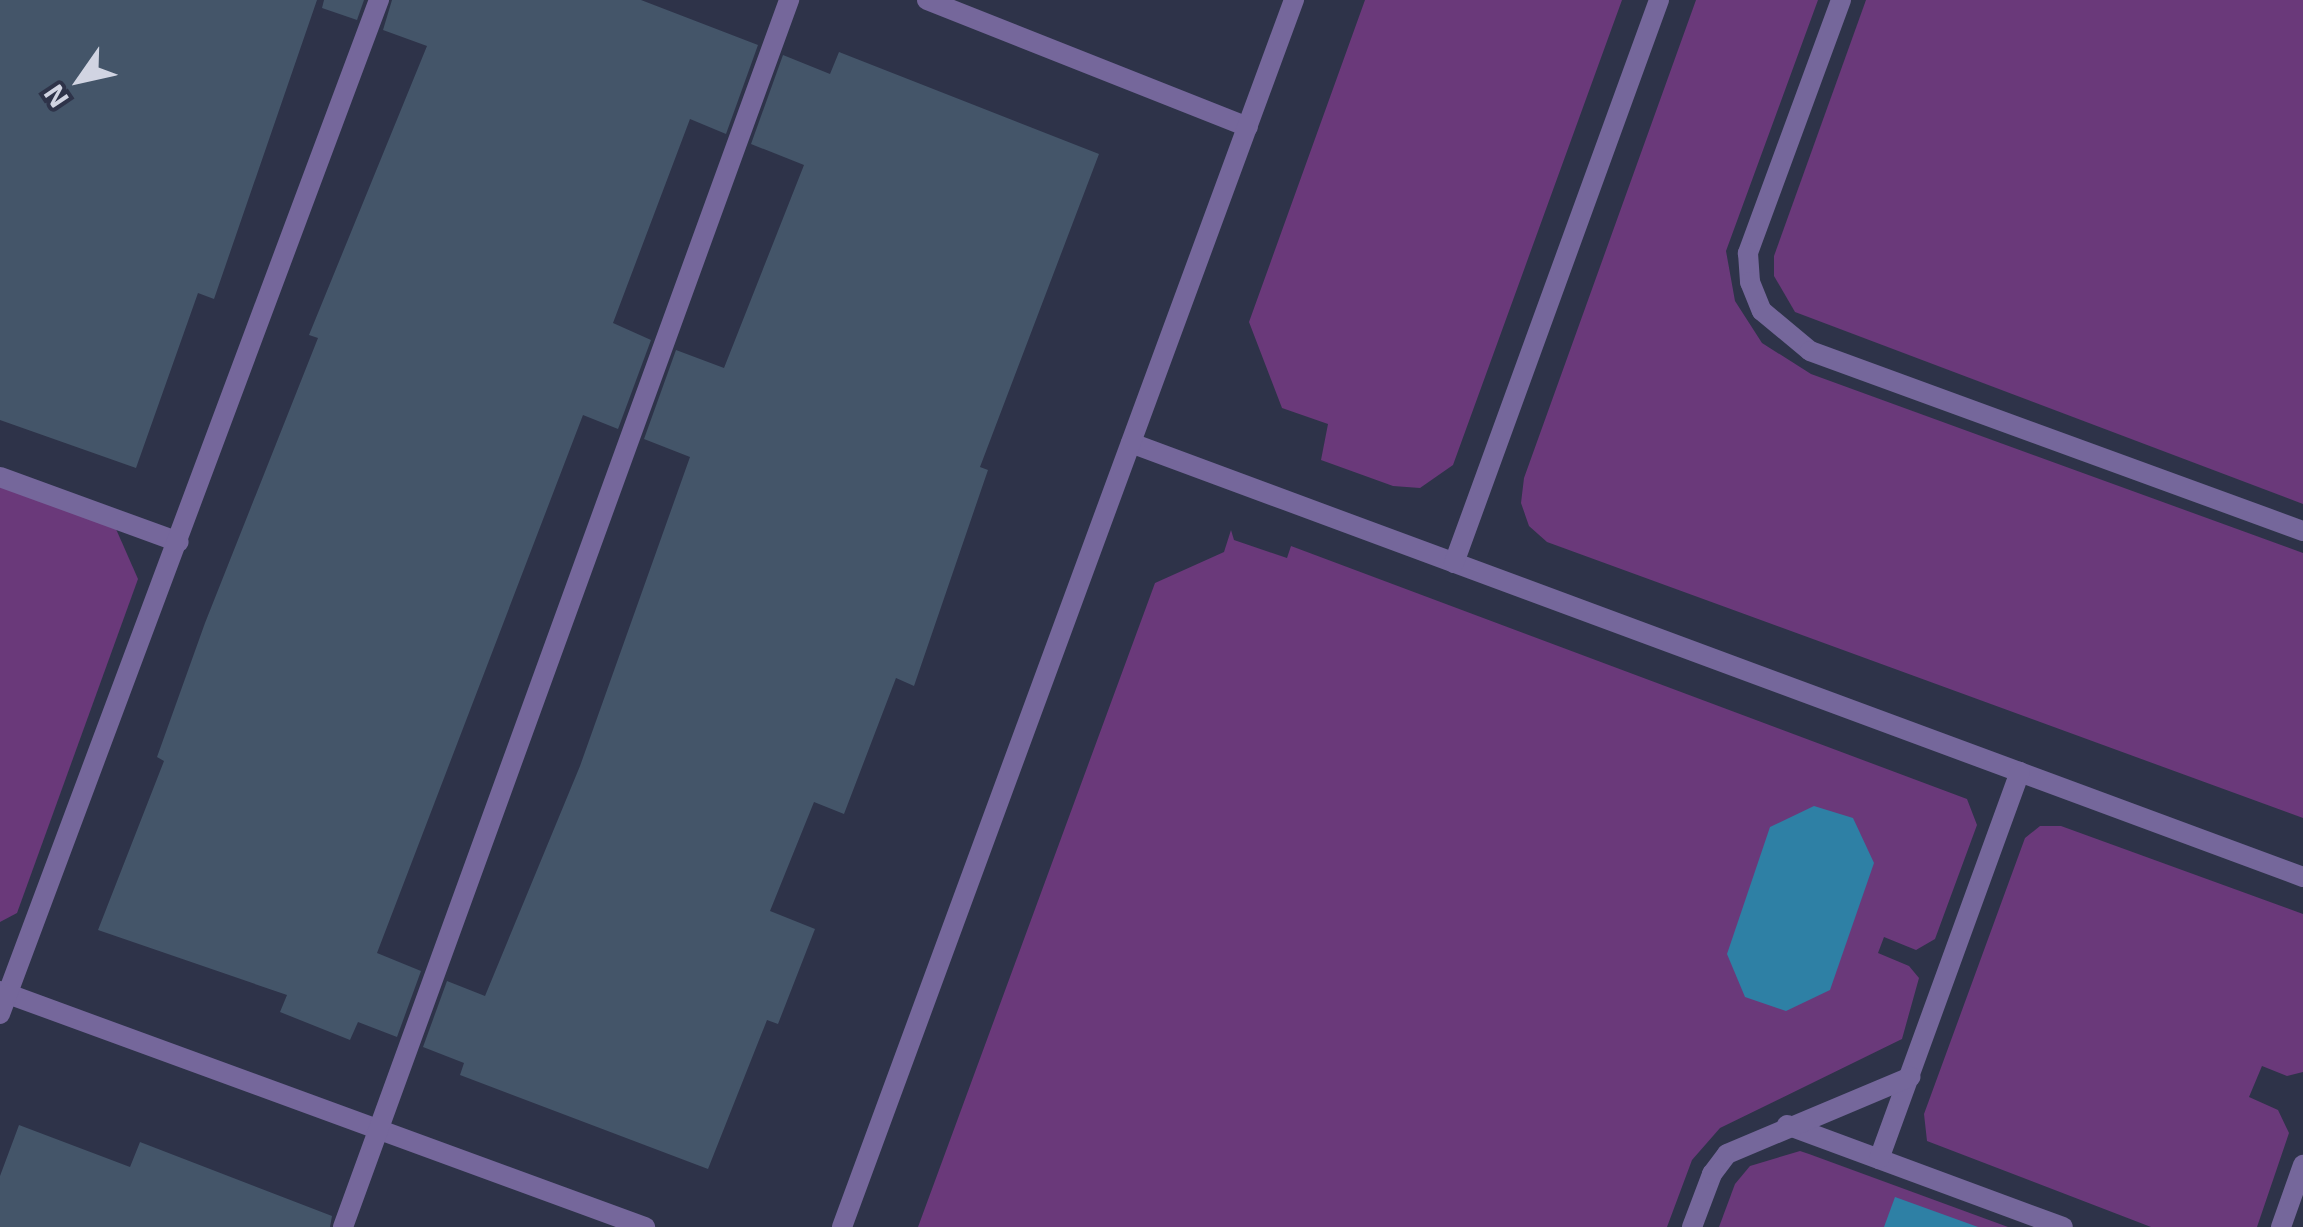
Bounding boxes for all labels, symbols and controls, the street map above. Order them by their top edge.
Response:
north arrow [30,30,130,130]
text: N [35,79,75,115]

